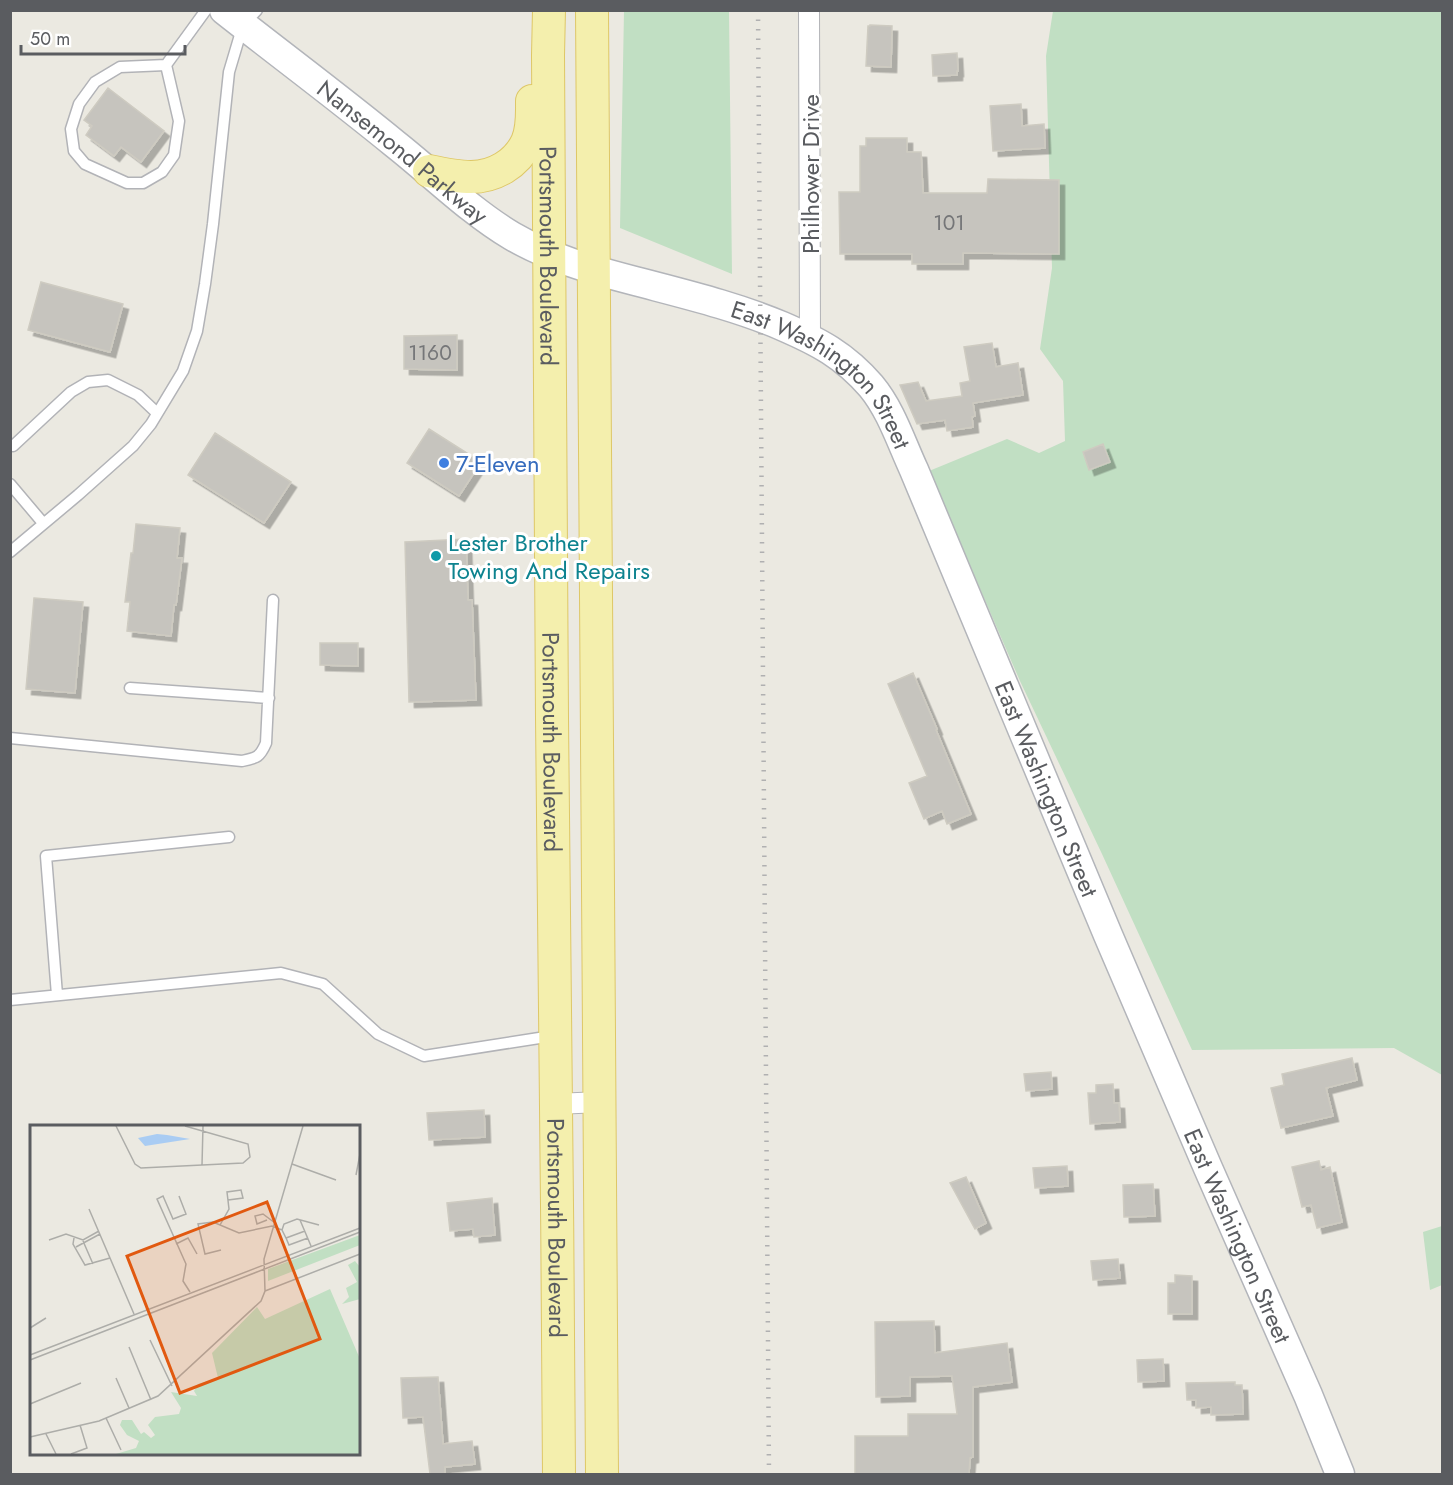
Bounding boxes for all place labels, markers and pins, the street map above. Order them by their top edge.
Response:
place label: 7-Eleven [456,446,540,481]
marker: 7-Eleven [437,456,451,470]
place label: Lester Brother Towing And Repairs [448,525,650,588]
marker: Lester Brother Towing And Repairs [429,549,443,563]

